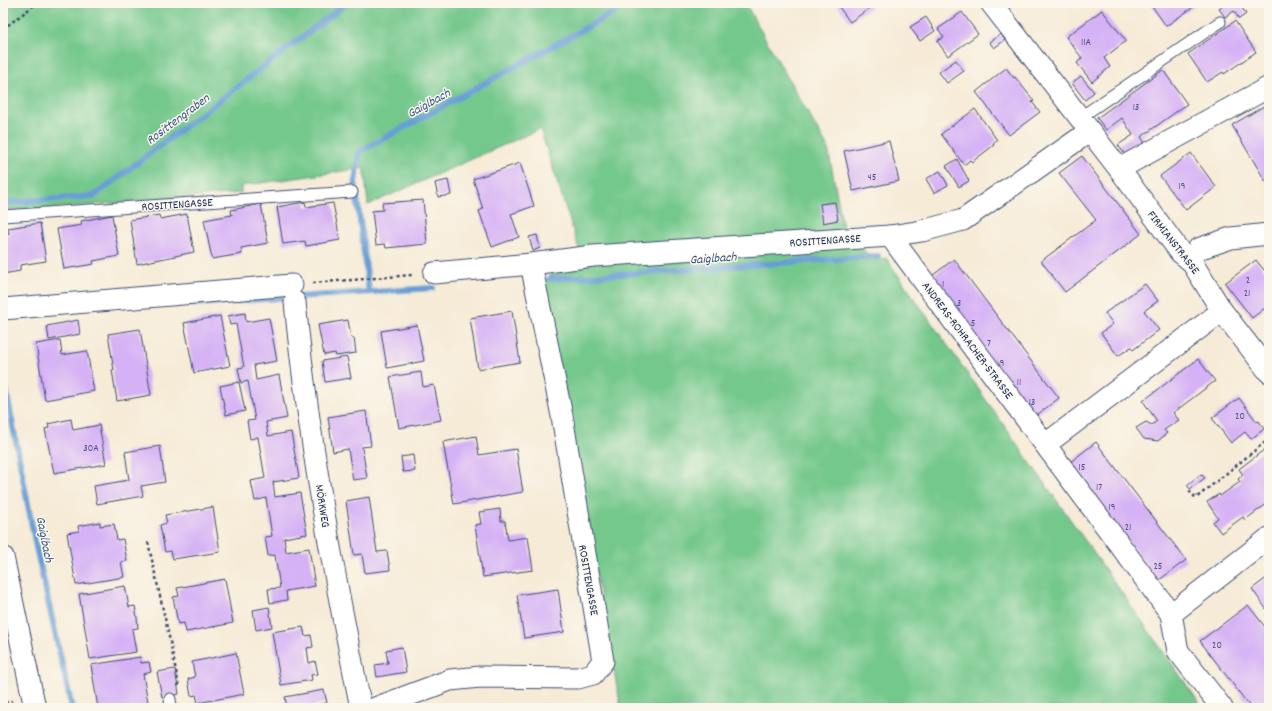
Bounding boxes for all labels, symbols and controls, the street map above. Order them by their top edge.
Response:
house number: 11A [1081,36,1091,50]
water label: Gaiglbach [404,84,455,124]
water label: Rosittengraben [143,89,215,150]
house number: 13 [1133,101,1139,115]
house number: 45 [868,171,877,185]
house number: 19 [1179,180,1185,194]
street label: ROSITTENGASSE [141,194,214,216]
street label: FIRMIANSTRASSE [1143,207,1203,279]
street label: ROSITTENGASSE [789,230,862,252]
water label: Gaiglbach [689,248,738,271]
house number: 2 [1246,274,1250,288]
house number: 1 [942,278,944,292]
street label: ANDREAS-ROHRACHER-STRASSE [917,279,1017,404]
house number: 21 [1244,287,1250,301]
house number: 3 [957,297,961,311]
house number: 5 [971,317,976,331]
house number: 7 [987,337,991,351]
house number: 9 [1000,357,1004,371]
house number: 11 [1017,376,1021,390]
house number: 13 [1029,396,1035,410]
house number: 20 [1235,410,1245,424]
house number: 30A [83,442,99,456]
house number: 15 [1079,461,1086,475]
house number: 17 [1096,481,1102,495]
street label: MÖRKWEG [310,483,333,529]
house number: 19 [1109,501,1115,515]
water label: Gaiglbach [30,515,58,565]
house number: 21 [1125,521,1131,535]
street label: ROSITTENGASSE [573,544,602,617]
house number: 25 [1154,560,1163,574]
house number: 20 [1212,639,1222,653]

